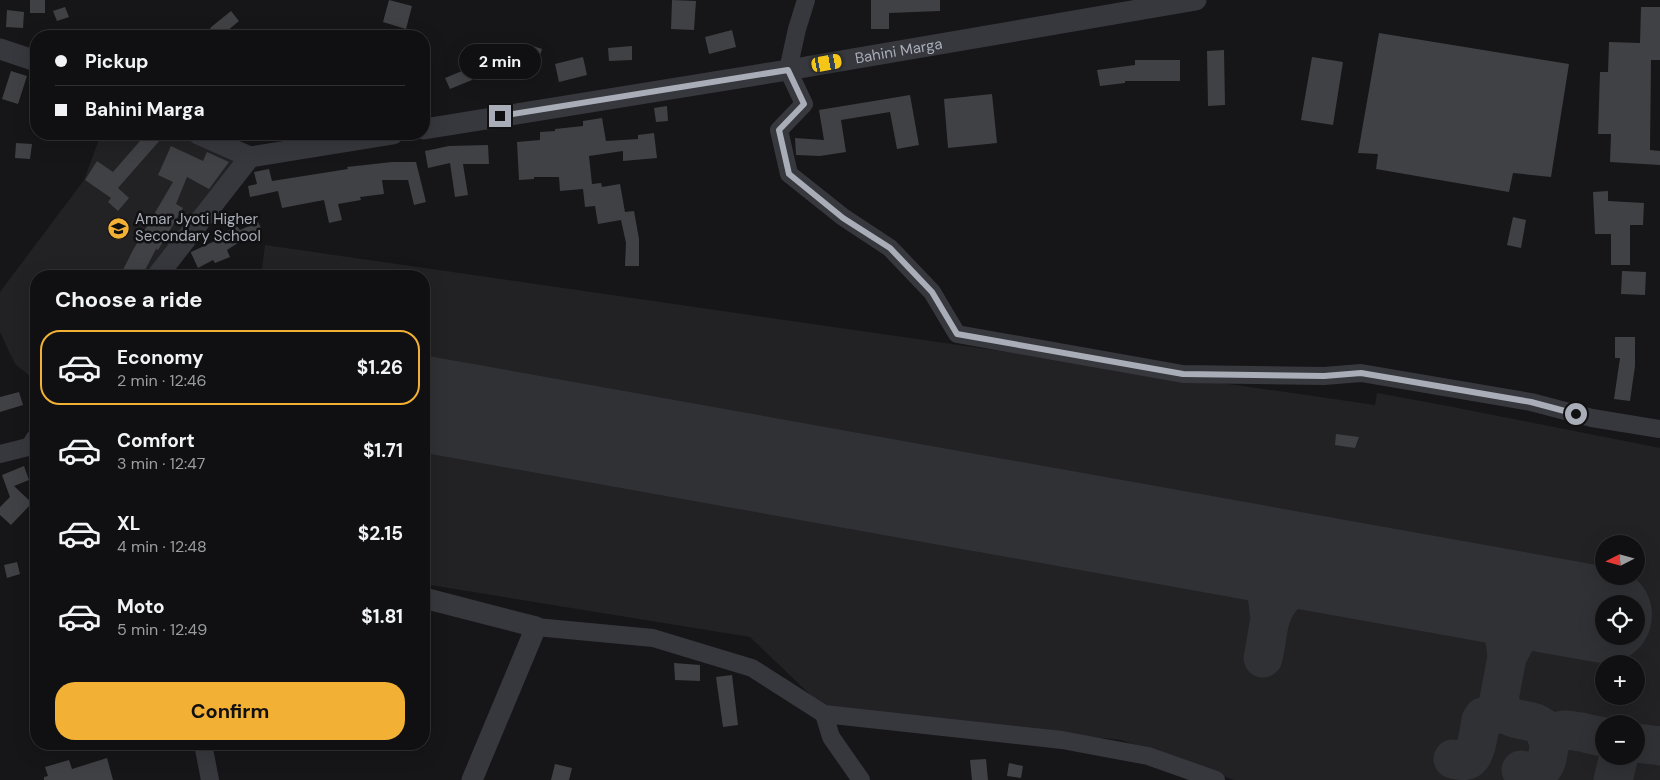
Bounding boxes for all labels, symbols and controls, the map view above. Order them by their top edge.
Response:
street label: Bahini Marga [853,34,944,68]
callout: 2 min [459,44,541,78]
text: Pickup [85,49,149,74]
text: 2 min [479,51,521,72]
car [810,53,843,73]
text: Bahini Marga [85,97,205,122]
route end [489,105,511,127]
place label: Amar Jyoti Higher Secondary School [135,209,261,246]
school or university icon: Amar Jyoti Higher Secondary School [107,216,131,240]
text: Choose a ride [55,285,203,314]
icon: car [57,345,102,390]
text: Economy [117,345,204,370]
text: $1.26 [357,355,403,380]
text: 2 min · 12:46 [117,370,207,391]
route start [1565,403,1587,425]
icon: car [57,428,102,473]
text: Comfort [117,428,195,453]
text: $1.71 [363,438,403,463]
text: 3 min · 12:47 [117,453,205,474]
icon: car [57,511,102,556]
text: XL [117,511,140,536]
text: $2.15 [358,521,403,546]
north arrow [1595,535,1645,585]
map controls [1595,535,1645,765]
text: 4 min · 12:48 [117,536,207,557]
icon: car [57,594,102,639]
text: Moto [117,594,165,619]
button: locate [1595,595,1645,645]
text: $1.81 [361,604,403,629]
text: 5 min · 12:49 [117,619,207,640]
button: + [1595,655,1645,705]
button: Confirm [55,682,405,740]
button: − [1595,715,1645,765]

